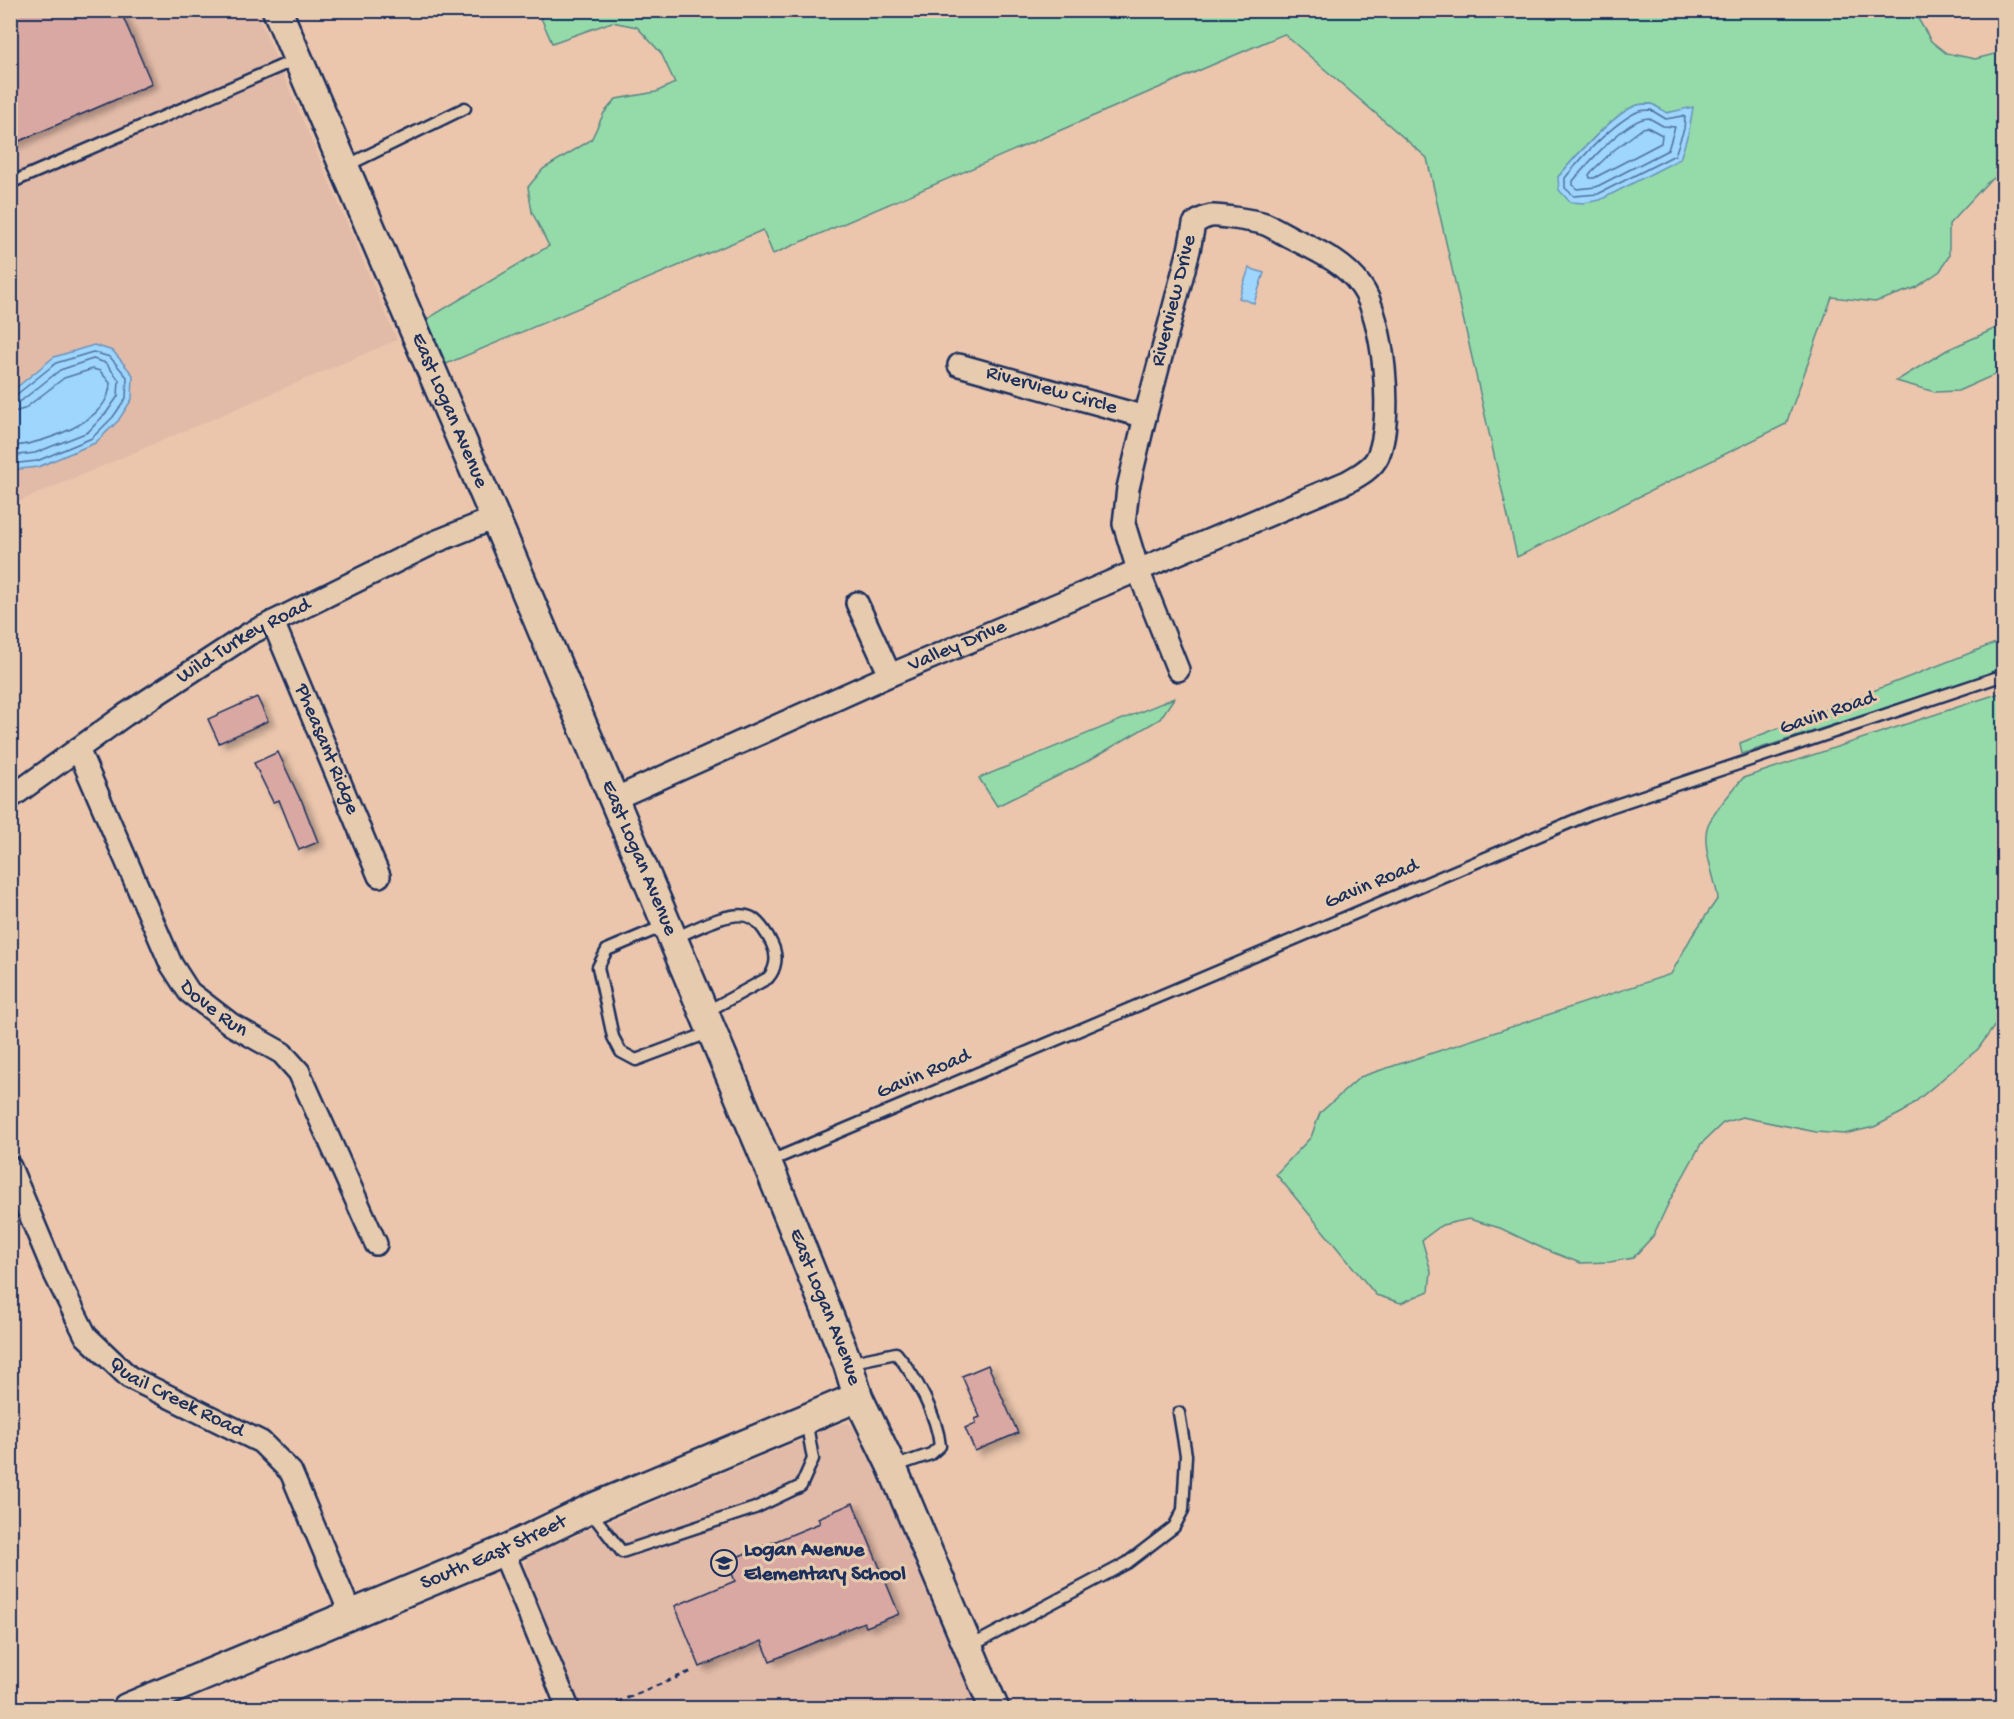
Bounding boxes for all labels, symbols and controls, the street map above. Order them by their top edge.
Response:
street label: Riverview Drive [1147,231,1204,369]
street label: East Logan Avenue [405,329,494,493]
street label: Riverview Circle [983,361,1121,421]
street label: Wild Turkey Road [172,592,317,690]
street label: Valley Drive [904,614,1012,679]
street label: Pheasant Ridge [287,679,365,819]
street label: Gavin Road [1777,685,1881,742]
street label: East Logan Avenue [595,777,683,941]
street label: Gavin Road [1321,853,1424,916]
street label: Dove Run [172,974,252,1044]
street label: Gavin Road [873,1043,976,1106]
street label: East Logan Avenue [783,1225,867,1390]
street label: Quail Creek Road [103,1351,250,1445]
street label: South East Street [417,1509,573,1597]
place label: Logan Avenue Elementary School [744,1539,906,1588]
school or university icon: Logan Avenue Elementary School [709,1548,739,1578]

